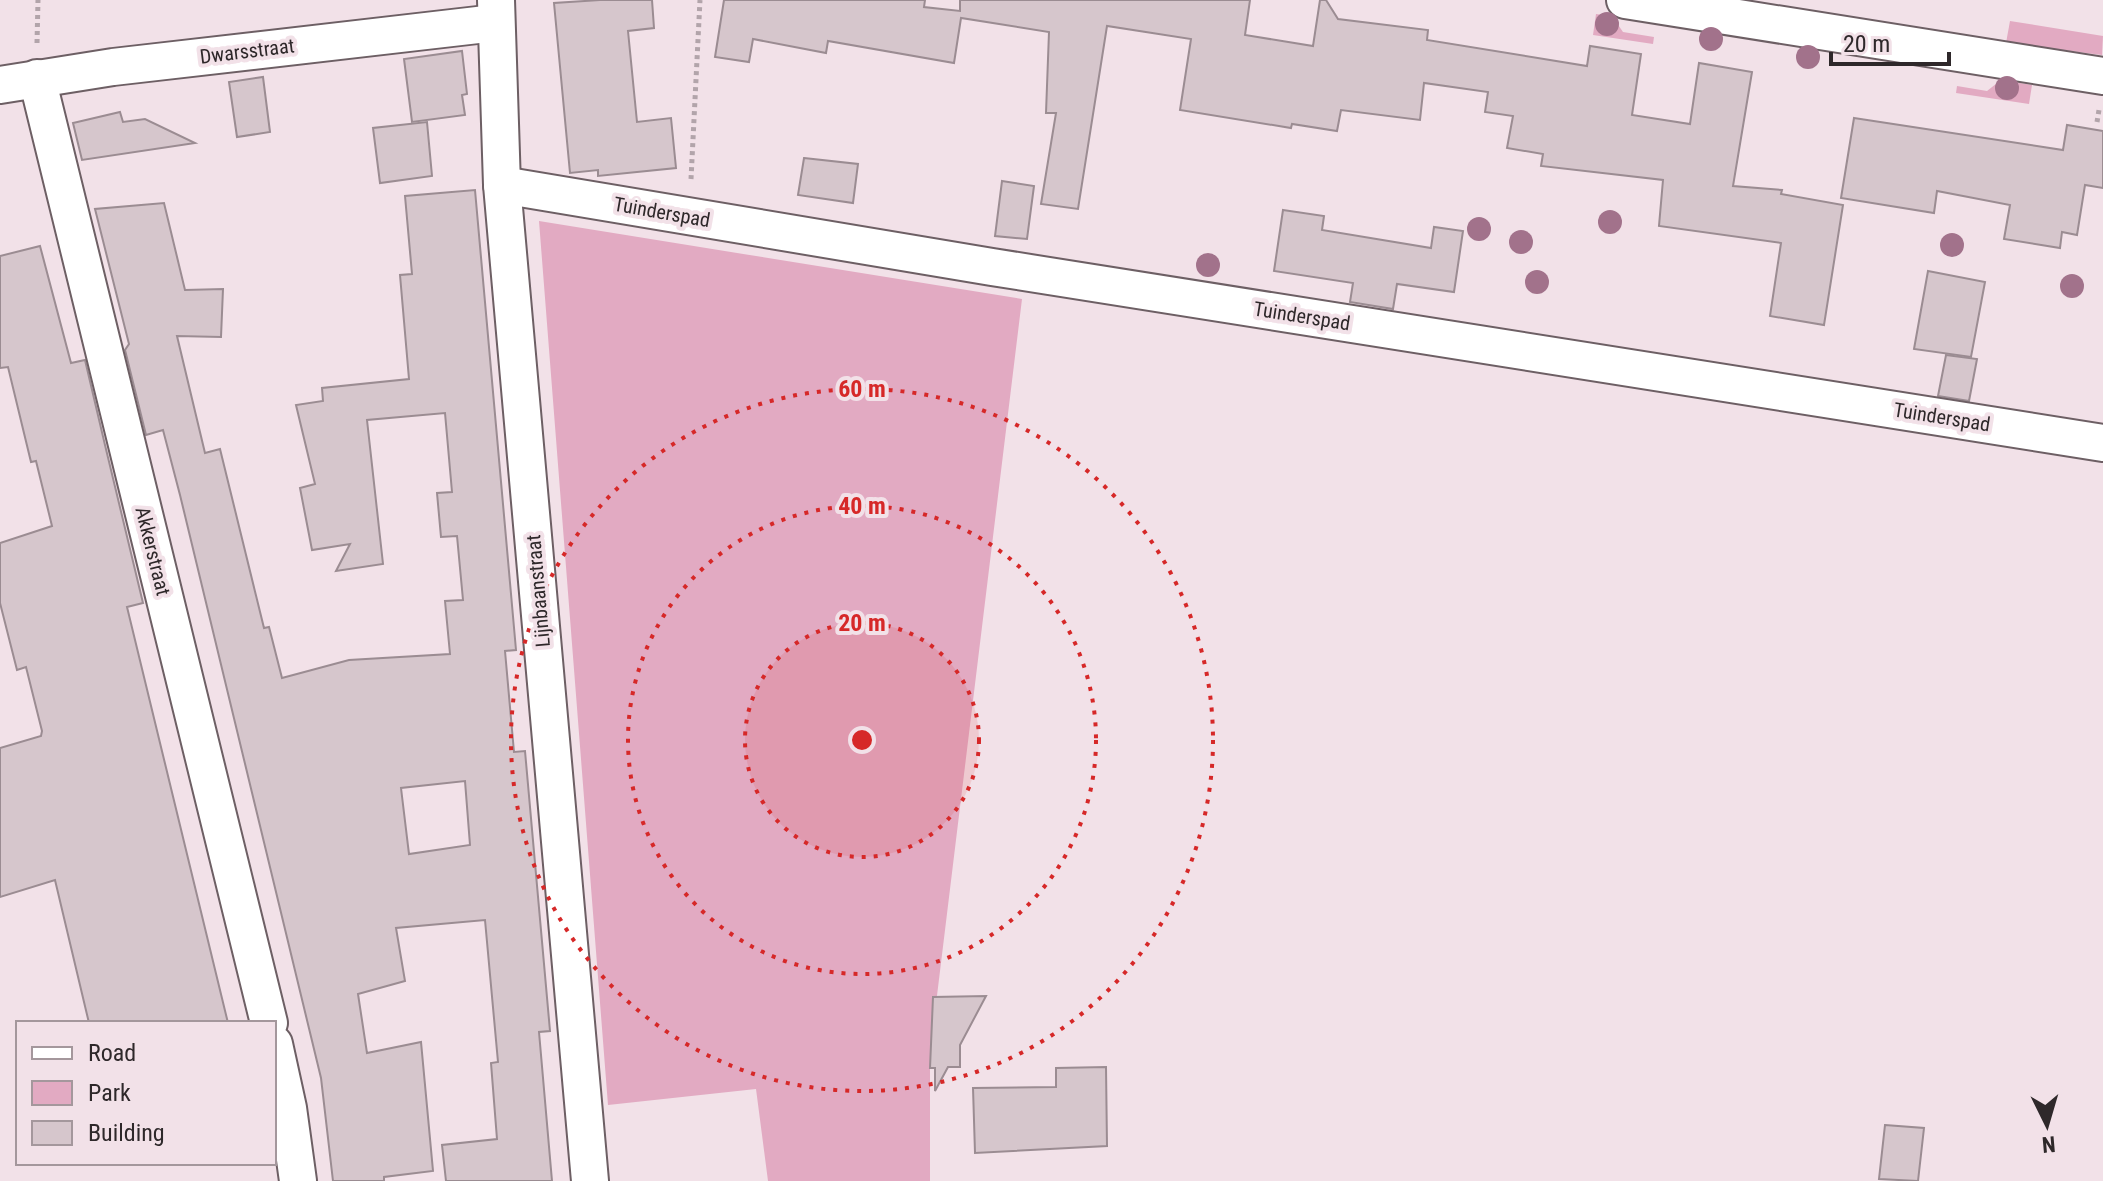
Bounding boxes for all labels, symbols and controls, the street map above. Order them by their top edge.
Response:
scale bar [1831,16,1949,66]
text: 20 m [1843,30,1890,58]
street label: Dwarsstraat [198,33,296,69]
street label: Tuinderspad [612,192,712,232]
street label: Tuinderspad [1252,297,1352,335]
text: 60 m [838,375,886,403]
street label: Tuinderspad [1892,398,1992,436]
text: 40 m [838,492,886,520]
street label: Akkerstraat [130,504,176,598]
street label: Lijnbaanstraat [521,534,555,648]
text: 20 m [838,609,886,637]
centre of rings [848,726,876,754]
legend [16,1021,276,1165]
text: Road [88,1039,136,1067]
text: Park [88,1079,131,1107]
north arrow [2007,1085,2087,1165]
text: Building [88,1119,165,1147]
text: N [2041,1131,2057,1157]

